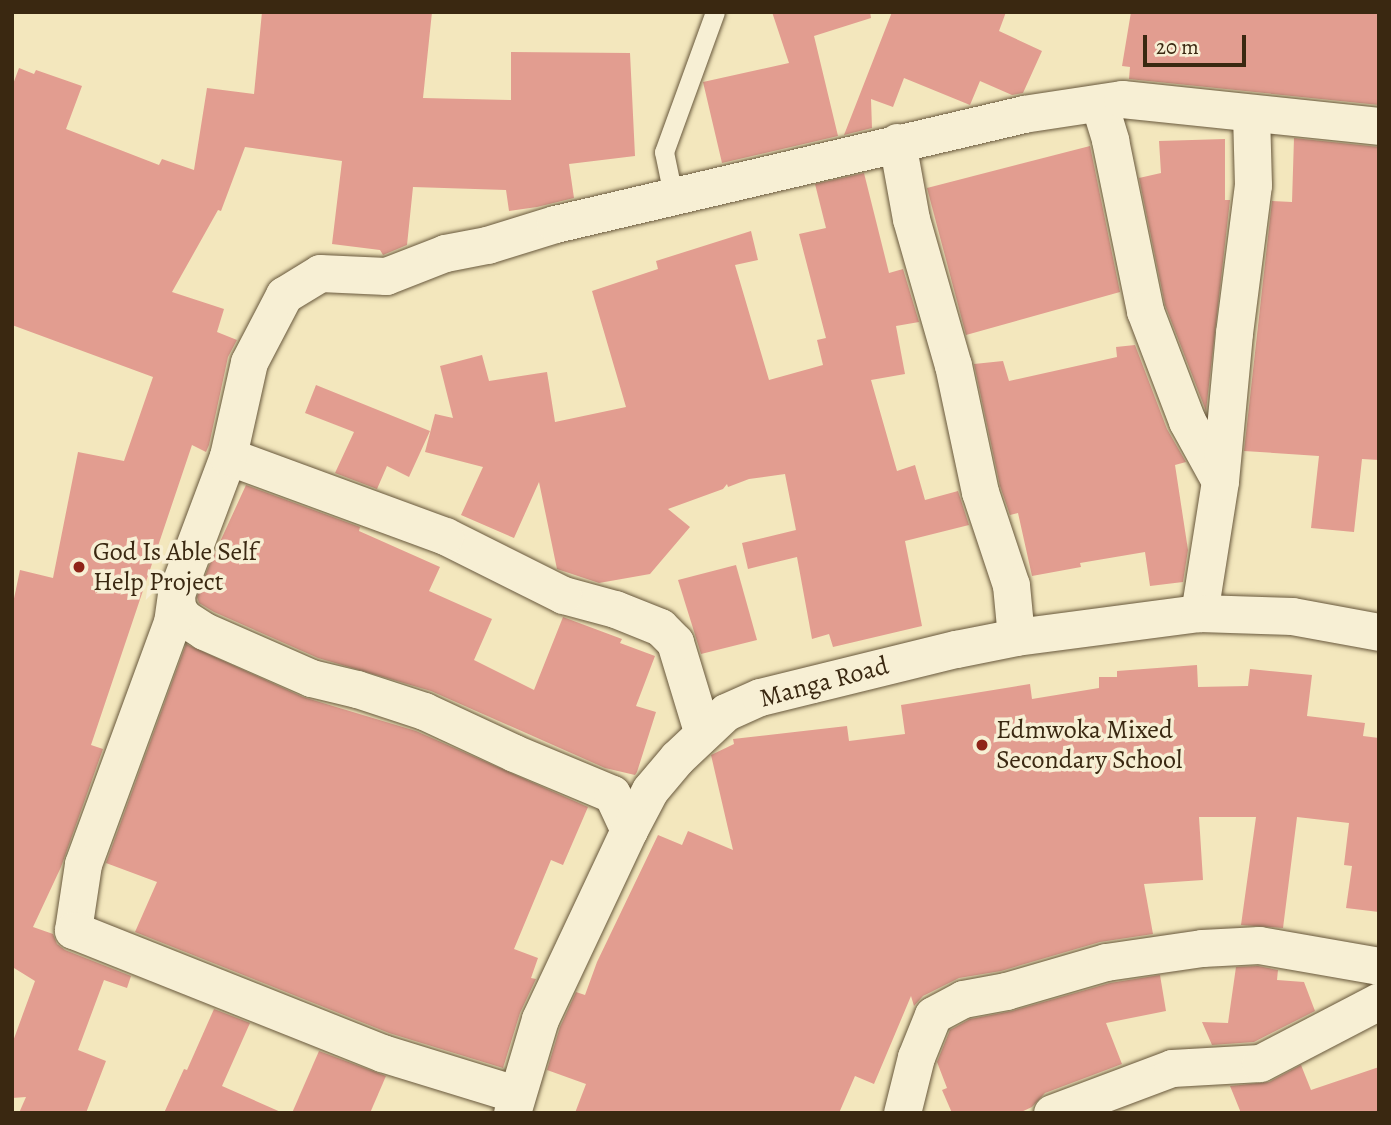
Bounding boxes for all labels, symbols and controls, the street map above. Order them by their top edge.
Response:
scale bar [1146,21,1249,65]
text: 20 m [1156,33,1199,61]
place label: God Is Able Self Help Project [93,536,257,598]
marker: God Is Able Self Help Project [71,559,87,575]
street label: Manga Road [756,650,892,714]
place label: Edmwoka Mixed Secondary School [996,714,1182,776]
marker: Edmwoka Mixed Secondary School [974,737,990,753]

